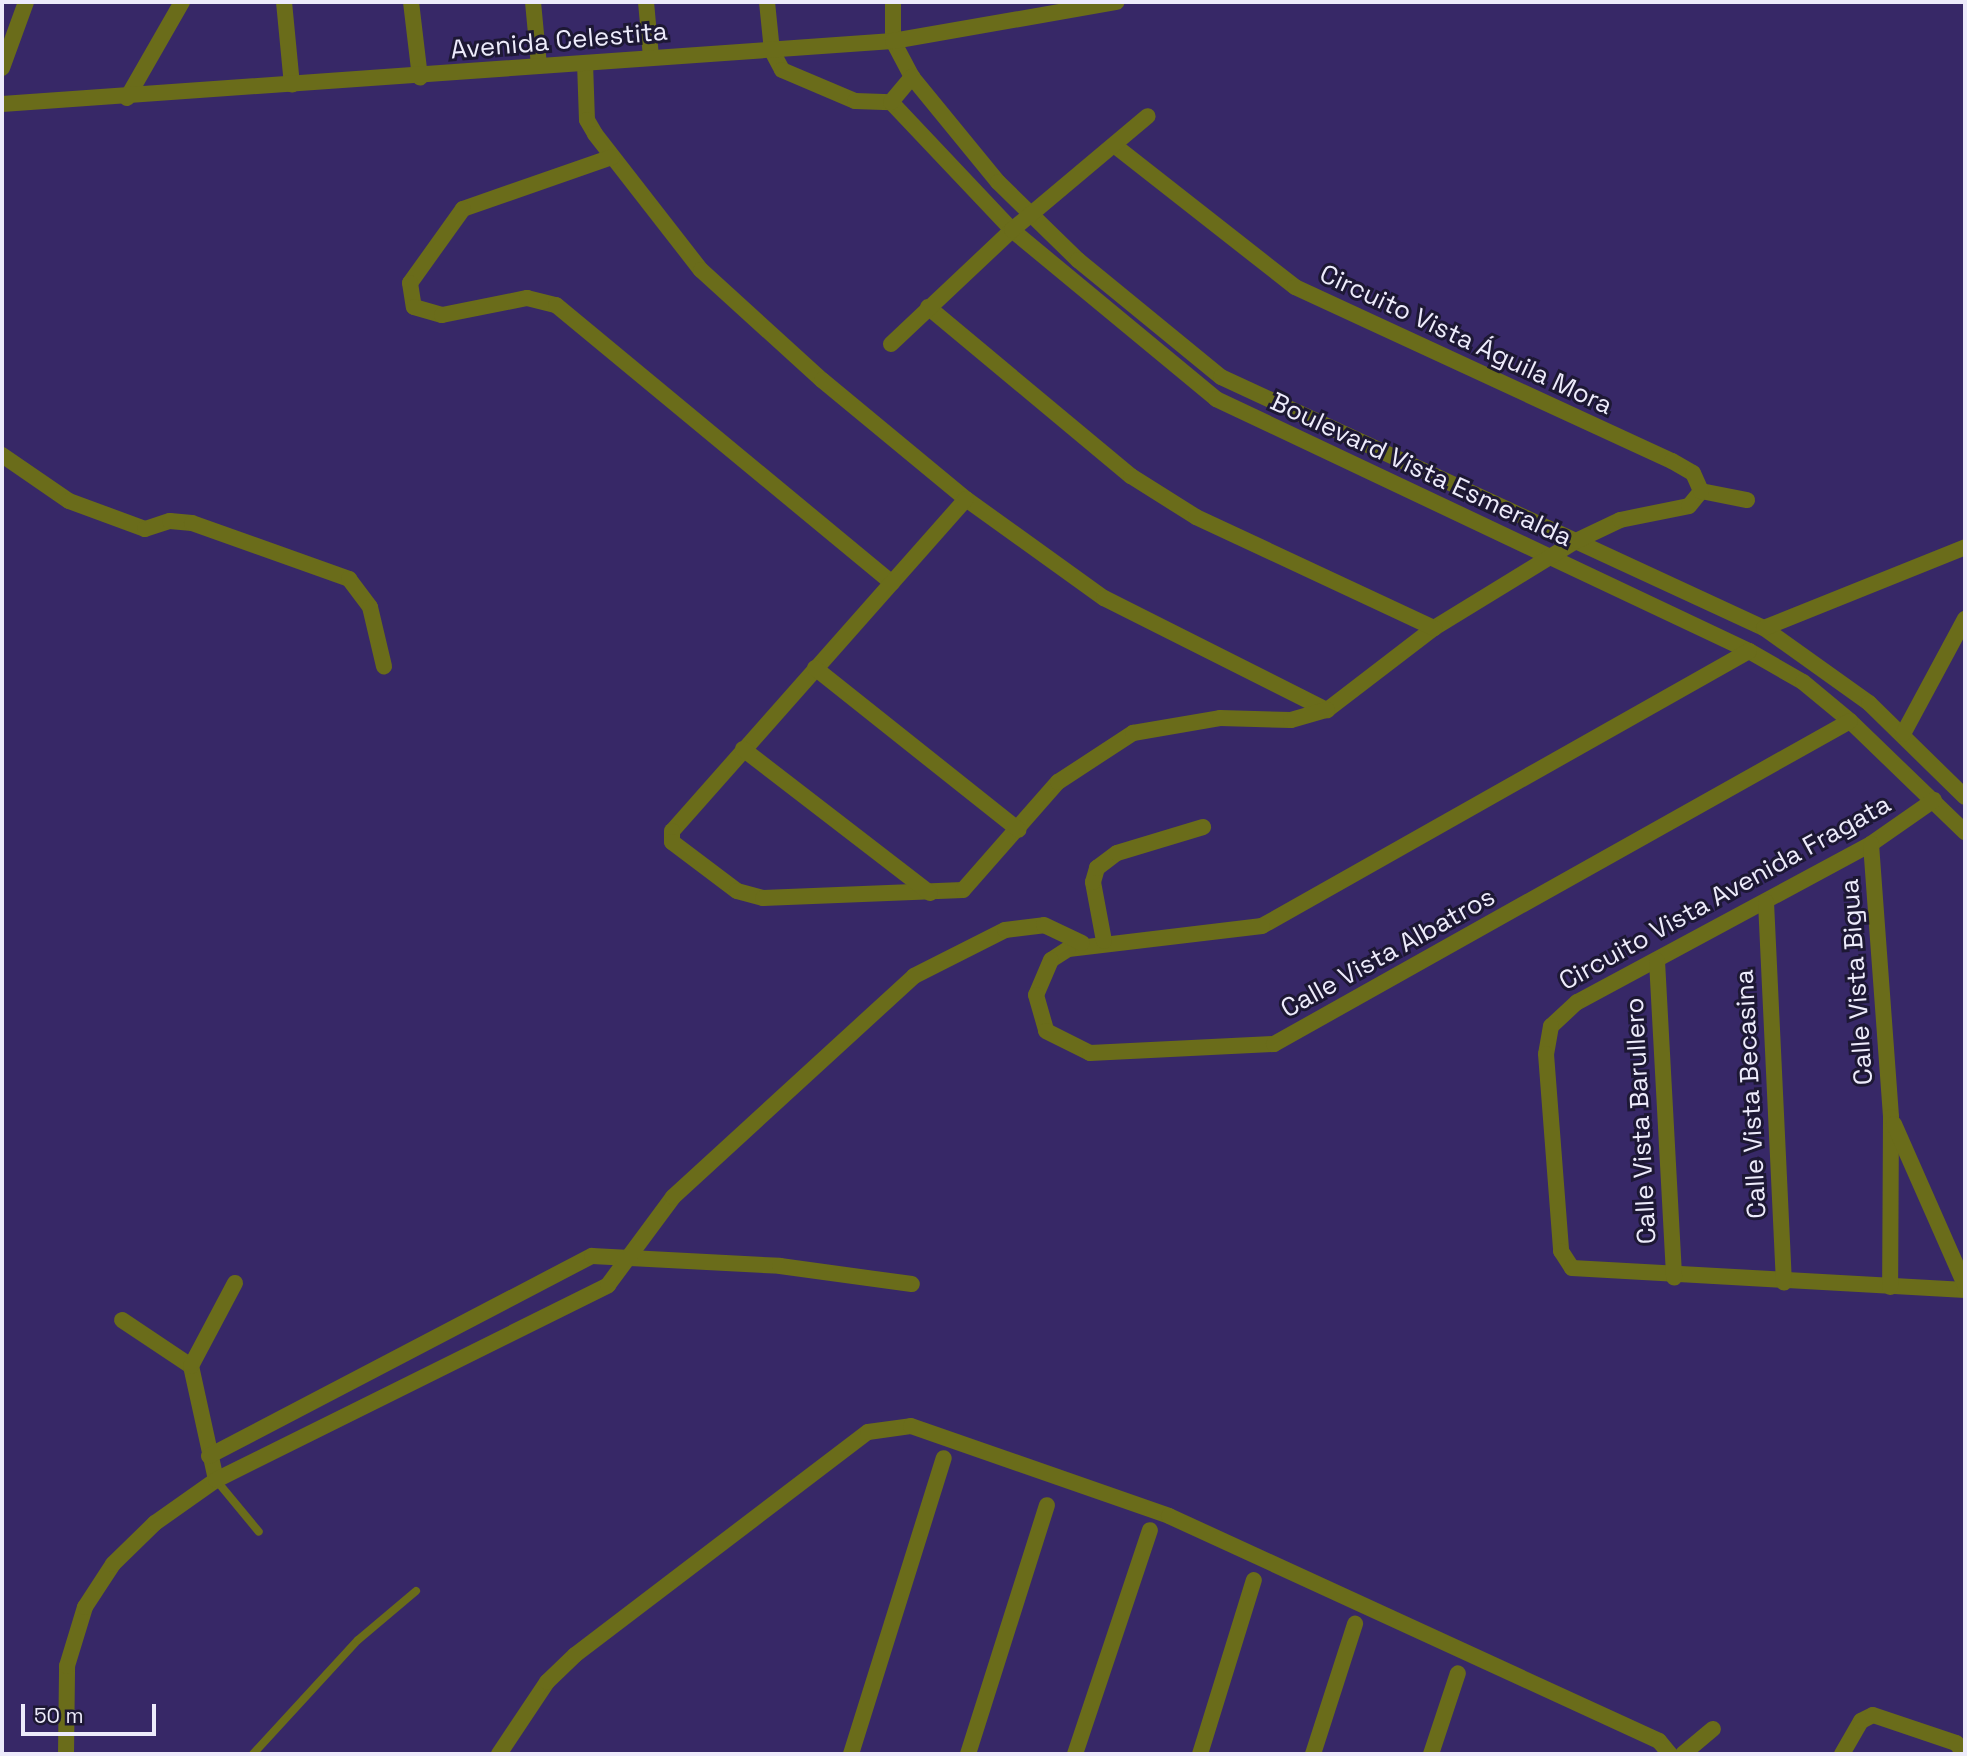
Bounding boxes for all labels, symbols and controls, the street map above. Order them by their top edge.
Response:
street label: Avenida Celestita [449,16,669,66]
street label: Circuito Vista Águila Mora [1314,258,1618,422]
street label: Boulevard Vista Esmeralda [1265,386,1577,554]
street label: Circuito Vista Avenida Fragata [1553,788,1897,998]
street label: Calle Vista Bigua [1834,878,1880,1086]
street label: Calle Vista Albatros [1275,881,1501,1025]
street label: Calle Vista Becasina [1729,968,1773,1220]
street label: Calle Vista Barullero [1619,997,1663,1245]
scale bar [24,1690,159,1734]
text: 50 m [34,1702,84,1729]

